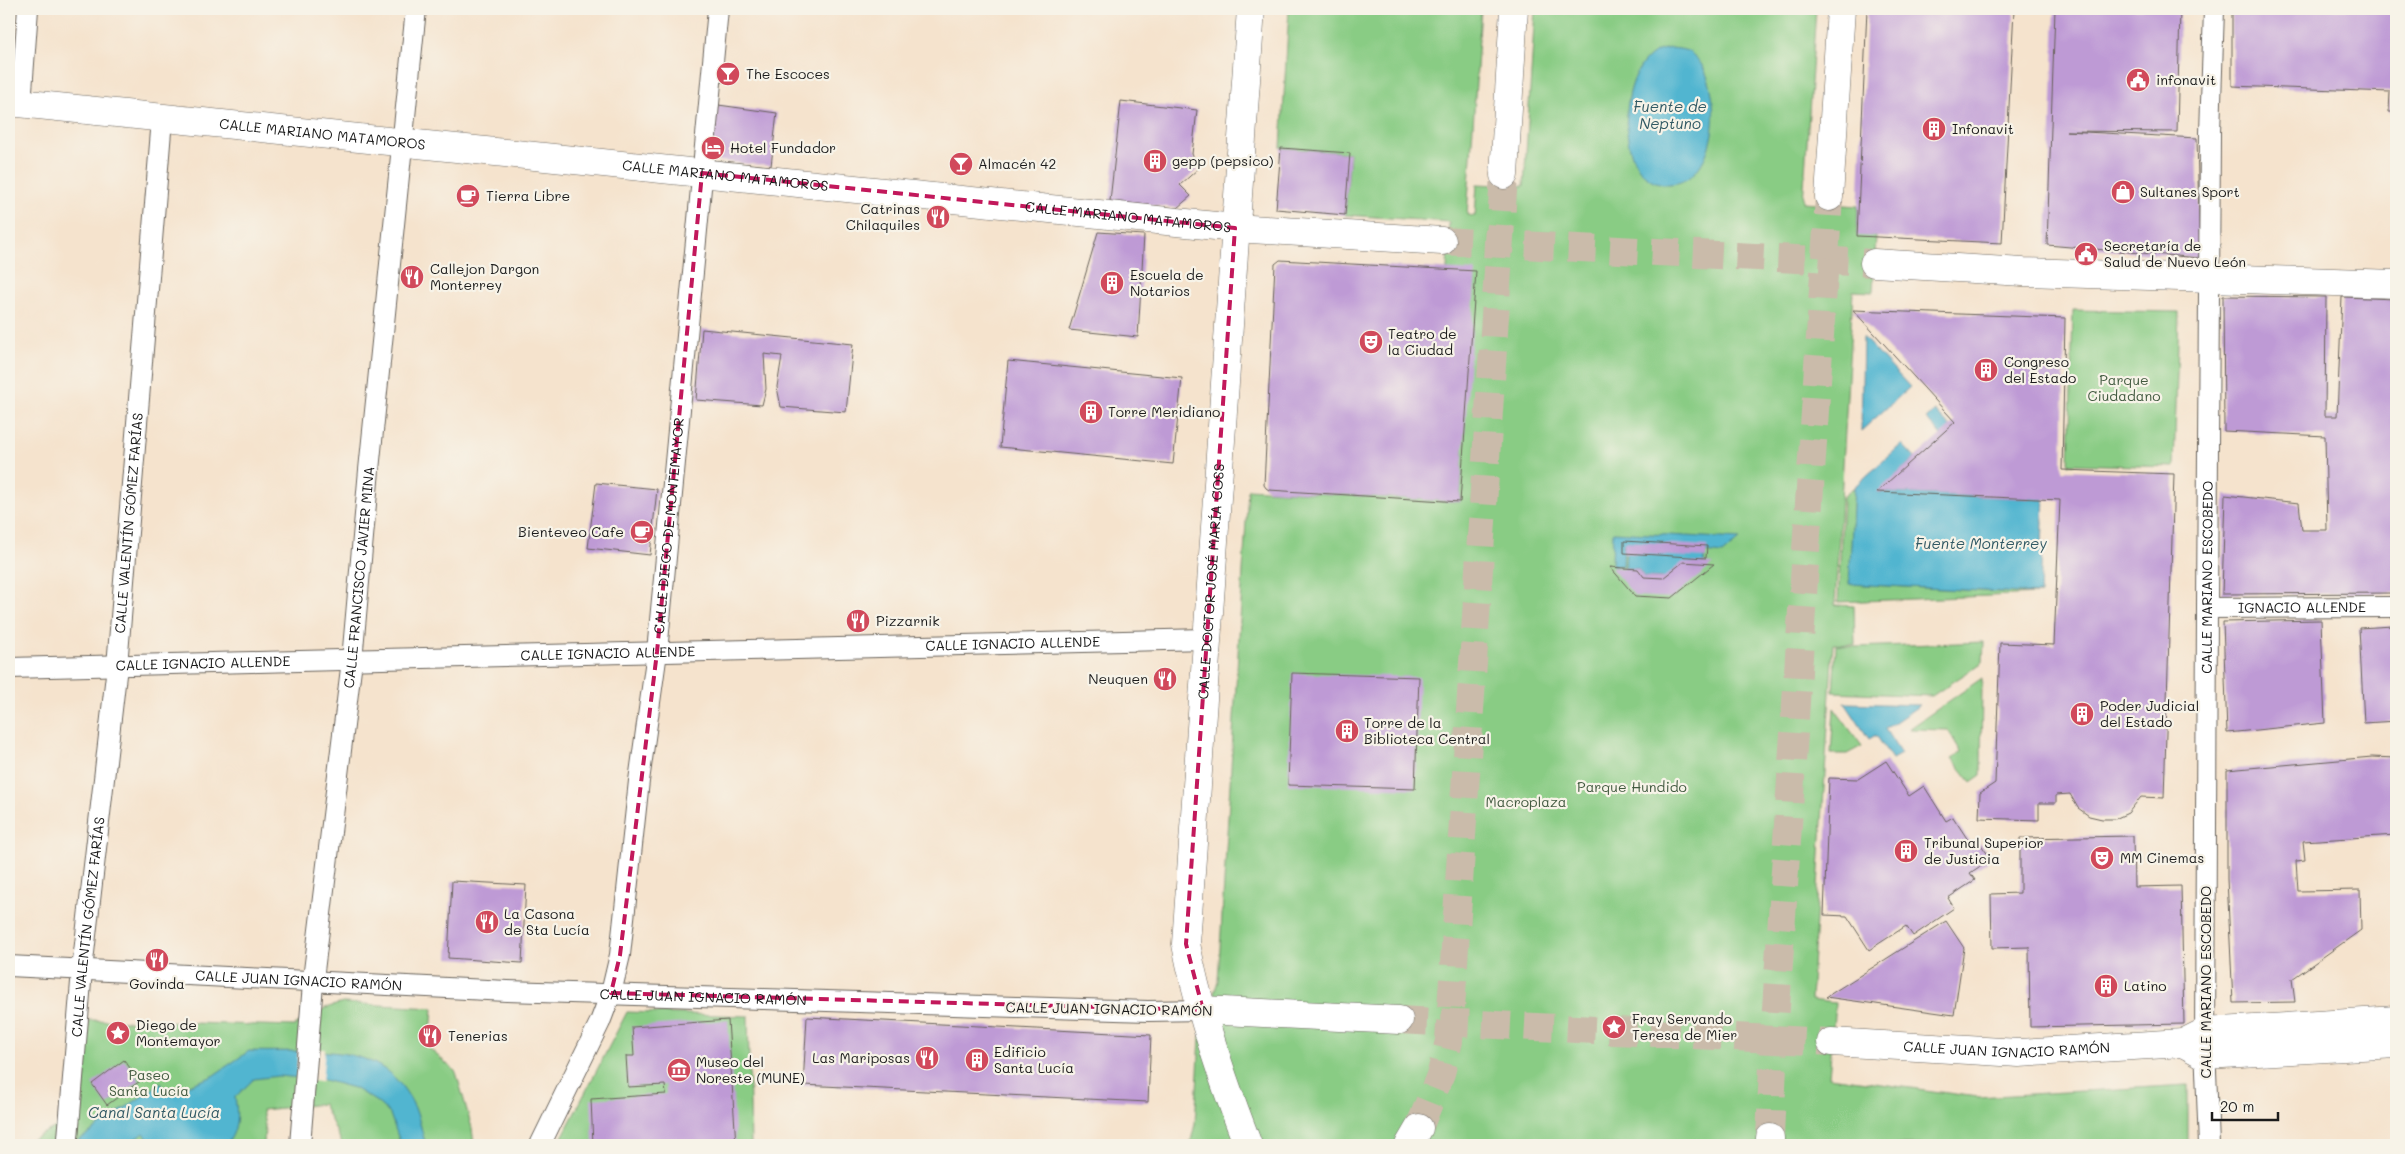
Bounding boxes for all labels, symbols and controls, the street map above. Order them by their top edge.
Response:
bar icon: The Escoces [715,61,741,87]
place label: The Escoces [746,64,830,83]
public building icon: infonavit [2125,67,2151,93]
place label: infonavit [2156,70,2216,89]
water label: Fuente de Neptuno [1633,96,1707,133]
street label: CALLE MARIANO MATAMOROS [218,114,427,154]
building icon: Infonavit [1921,116,1947,142]
place label: Infonavit [1952,119,2014,138]
hotel icon: Hotel Fundador [700,135,726,161]
place label: Hotel Fundador [730,138,836,157]
building icon: gepp (pepsico) [1142,148,1168,174]
bar icon: Almacén 42 [948,151,974,177]
place label: gepp (pepsico) [1172,151,1274,170]
place label: Almacén 42 [978,154,1056,173]
street label: CALLE MARIANO MATAMOROS [621,155,829,195]
shop icon: Sultanes Sport [2110,179,2136,205]
place label: Sultanes Sport [2140,182,2240,201]
cafe icon: Tierra Libre [455,183,481,209]
place label: Tierra Libre [486,186,570,205]
street label: CALLE MARIANO MATAMOROS [1024,196,1232,237]
place label: Catrinas Chilaquiles [846,199,920,234]
restaurant icon: Catrinas Chilaquiles [925,204,951,230]
place label: Secretaría de Salud de Nuevo León [2104,236,2246,271]
public building icon: Secretaría de Salud de Nuevo León [2073,241,2099,267]
place label: Callejon Dargon Monterrey [430,259,539,294]
restaurant icon: Callejon Dargon Monterrey [399,264,425,290]
place label: Escuela de Notarios [1130,265,1204,300]
building icon: Escuela de Notarios [1099,270,1125,296]
place label: Teatro de la Ciudad [1388,324,1457,359]
theatre icon: Teatro de la Ciudad [1358,329,1384,355]
place label: Congreso del Estado [2004,352,2076,387]
building icon: Congreso del Estado [1973,357,1999,383]
park label: Parque Ciudadano [2087,370,2161,405]
building icon: Torre Meridiano [1078,399,1104,425]
place label: Torre Meridiano [1108,402,1220,421]
street label: CALLE VALENTÍN GÓMEZ FARÍAS [110,412,147,634]
street label: CALLE DIEGO DE MONTEMAYOR [649,417,688,635]
street label: CALLE DOCTOR JOSÉ MARÍA COSS [1193,463,1228,700]
street label: CALLE FRANCISCO JAVIER MINA [339,465,378,689]
street label: CALLE MARIANO ESCOBEDO [2197,480,2217,674]
cafe icon: Bienteveo Cafe [629,519,655,545]
place label: Bienteveo Cafe [518,522,624,541]
water label: Fuente Monterrey [1915,533,2047,553]
street label: IGNACIO ALLENDE [2238,597,2366,617]
restaurant icon: Pizzarnik [845,608,871,634]
place label: Pizzarnik [876,611,940,630]
street label: CALLE IGNACIO ALLENDE [925,632,1100,655]
street label: CALLE IGNACIO ALLENDE [520,641,695,665]
street label: CALLE IGNACIO ALLENDE [115,651,291,674]
restaurant icon: Neuquen [1152,666,1178,692]
place label: Neuquen [1088,669,1148,688]
place label: Poder Judicial del Estado [2100,696,2199,731]
building icon: Poder Judicial del Estado [2069,701,2095,727]
place label: Torre de la Biblioteca Central [1364,713,1490,748]
building icon: Torre de la Biblioteca Central [1334,718,1360,744]
park label: Parque Hundido [1577,777,1687,796]
park label: Macroplaza [1486,792,1566,811]
street label: CALLE VALENTÍN GÓMEZ FARÍAS [66,816,109,1038]
place label: Tribunal Superior de Justicia [1924,833,2044,868]
building icon: Tribunal Superior de Justicia [1893,838,1919,864]
theatre icon: MM Cinemas [2089,845,2115,871]
place label: MM Cinemas [2120,848,2204,867]
street label: CALLE MARIANO ESCOBEDO [2196,886,2215,1078]
place label: La Casona de Sta Lucía [504,904,590,939]
restaurant icon: La Casona de Sta Lucía [474,909,500,935]
restaurant icon: Govinda [144,947,170,973]
street label: CALLE JUAN IGNACIO RAMÓN [195,965,403,995]
building icon: Latino [2093,973,2119,999]
place label: Govinda [129,974,185,993]
place label: Latino [2124,976,2167,995]
street label: CALLE JUAN IGNACIO RAMÓN [599,984,807,1009]
street label: CALLE JUAN IGNACIO RAMÓN [1005,997,1213,1020]
place label: Fray Servando Teresa de Mier [1632,1009,1737,1044]
place icon: Fray Servando Teresa de Mier [1601,1014,1627,1040]
place label: Diego de Montemayor [136,1015,221,1050]
place icon: Diego de Montemayor [105,1020,131,1046]
restaurant icon: Tenerias [417,1023,443,1049]
place label: Tenerias [448,1026,508,1045]
street label: CALLE JUAN IGNACIO RAMÓN [1903,1036,2111,1062]
place label: Edificio Santa Lucía [994,1042,1074,1077]
restaurant icon: Las Mariposas [914,1045,940,1071]
building icon: Edificio Santa Lucía [964,1047,990,1073]
place label: Las Mariposas [812,1048,910,1067]
place label: Museo del Noreste (MUNE) [696,1052,805,1087]
museum icon: Museo del Noreste (MUNE) [666,1057,692,1083]
park label: Paseo Santa Lucía [109,1065,189,1100]
scale bar [2212,1089,2279,1121]
text: 20 m [2220,1096,2254,1116]
water label: Canal Santa Lucía [88,1102,220,1122]

